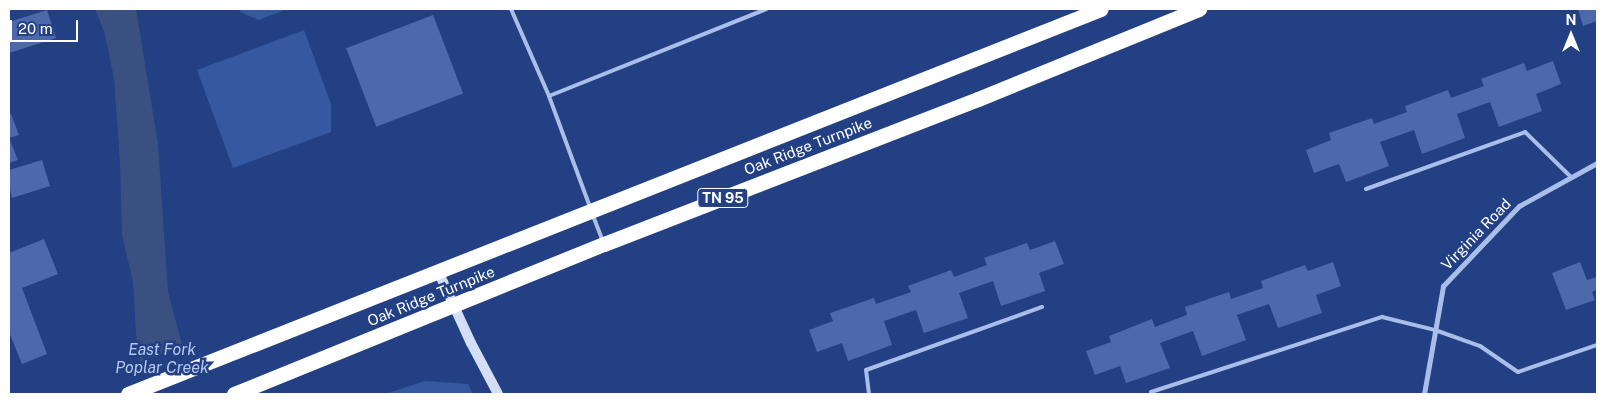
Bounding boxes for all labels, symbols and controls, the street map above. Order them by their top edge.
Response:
scale bar [12,10,80,42]
north arrow [1546,10,1596,60]
text: N [1566,12,1576,28]
text: 20 m [18,20,53,37]
street label: Oak Ridge Turnpike [741,113,875,179]
road number: TN 95 [697,187,749,210]
street label: Virginia Road [1437,194,1515,274]
street label: Oak Ridge Turnpike [365,262,497,330]
water label: East Fork Poplar Creek [115,340,209,378]

